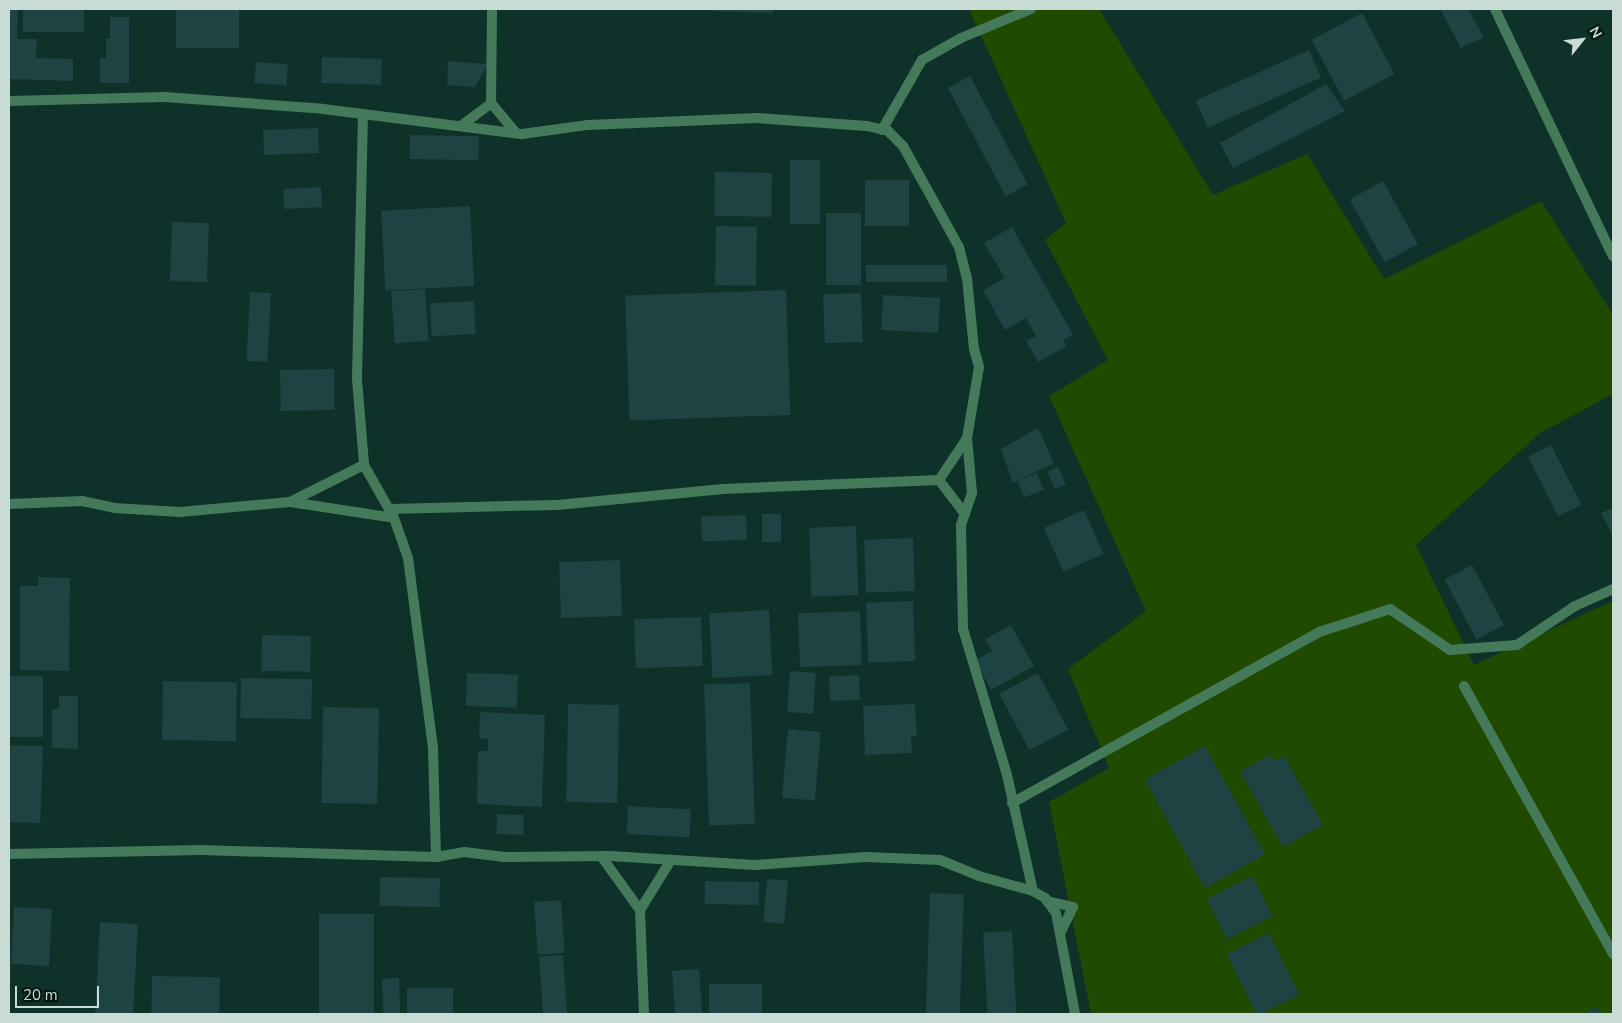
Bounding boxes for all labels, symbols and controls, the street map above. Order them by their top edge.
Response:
north arrow [1557,15,1607,65]
text: N [1585,23,1606,42]
scale bar [18,976,101,1008]
text: 20 m [23,985,58,1005]

